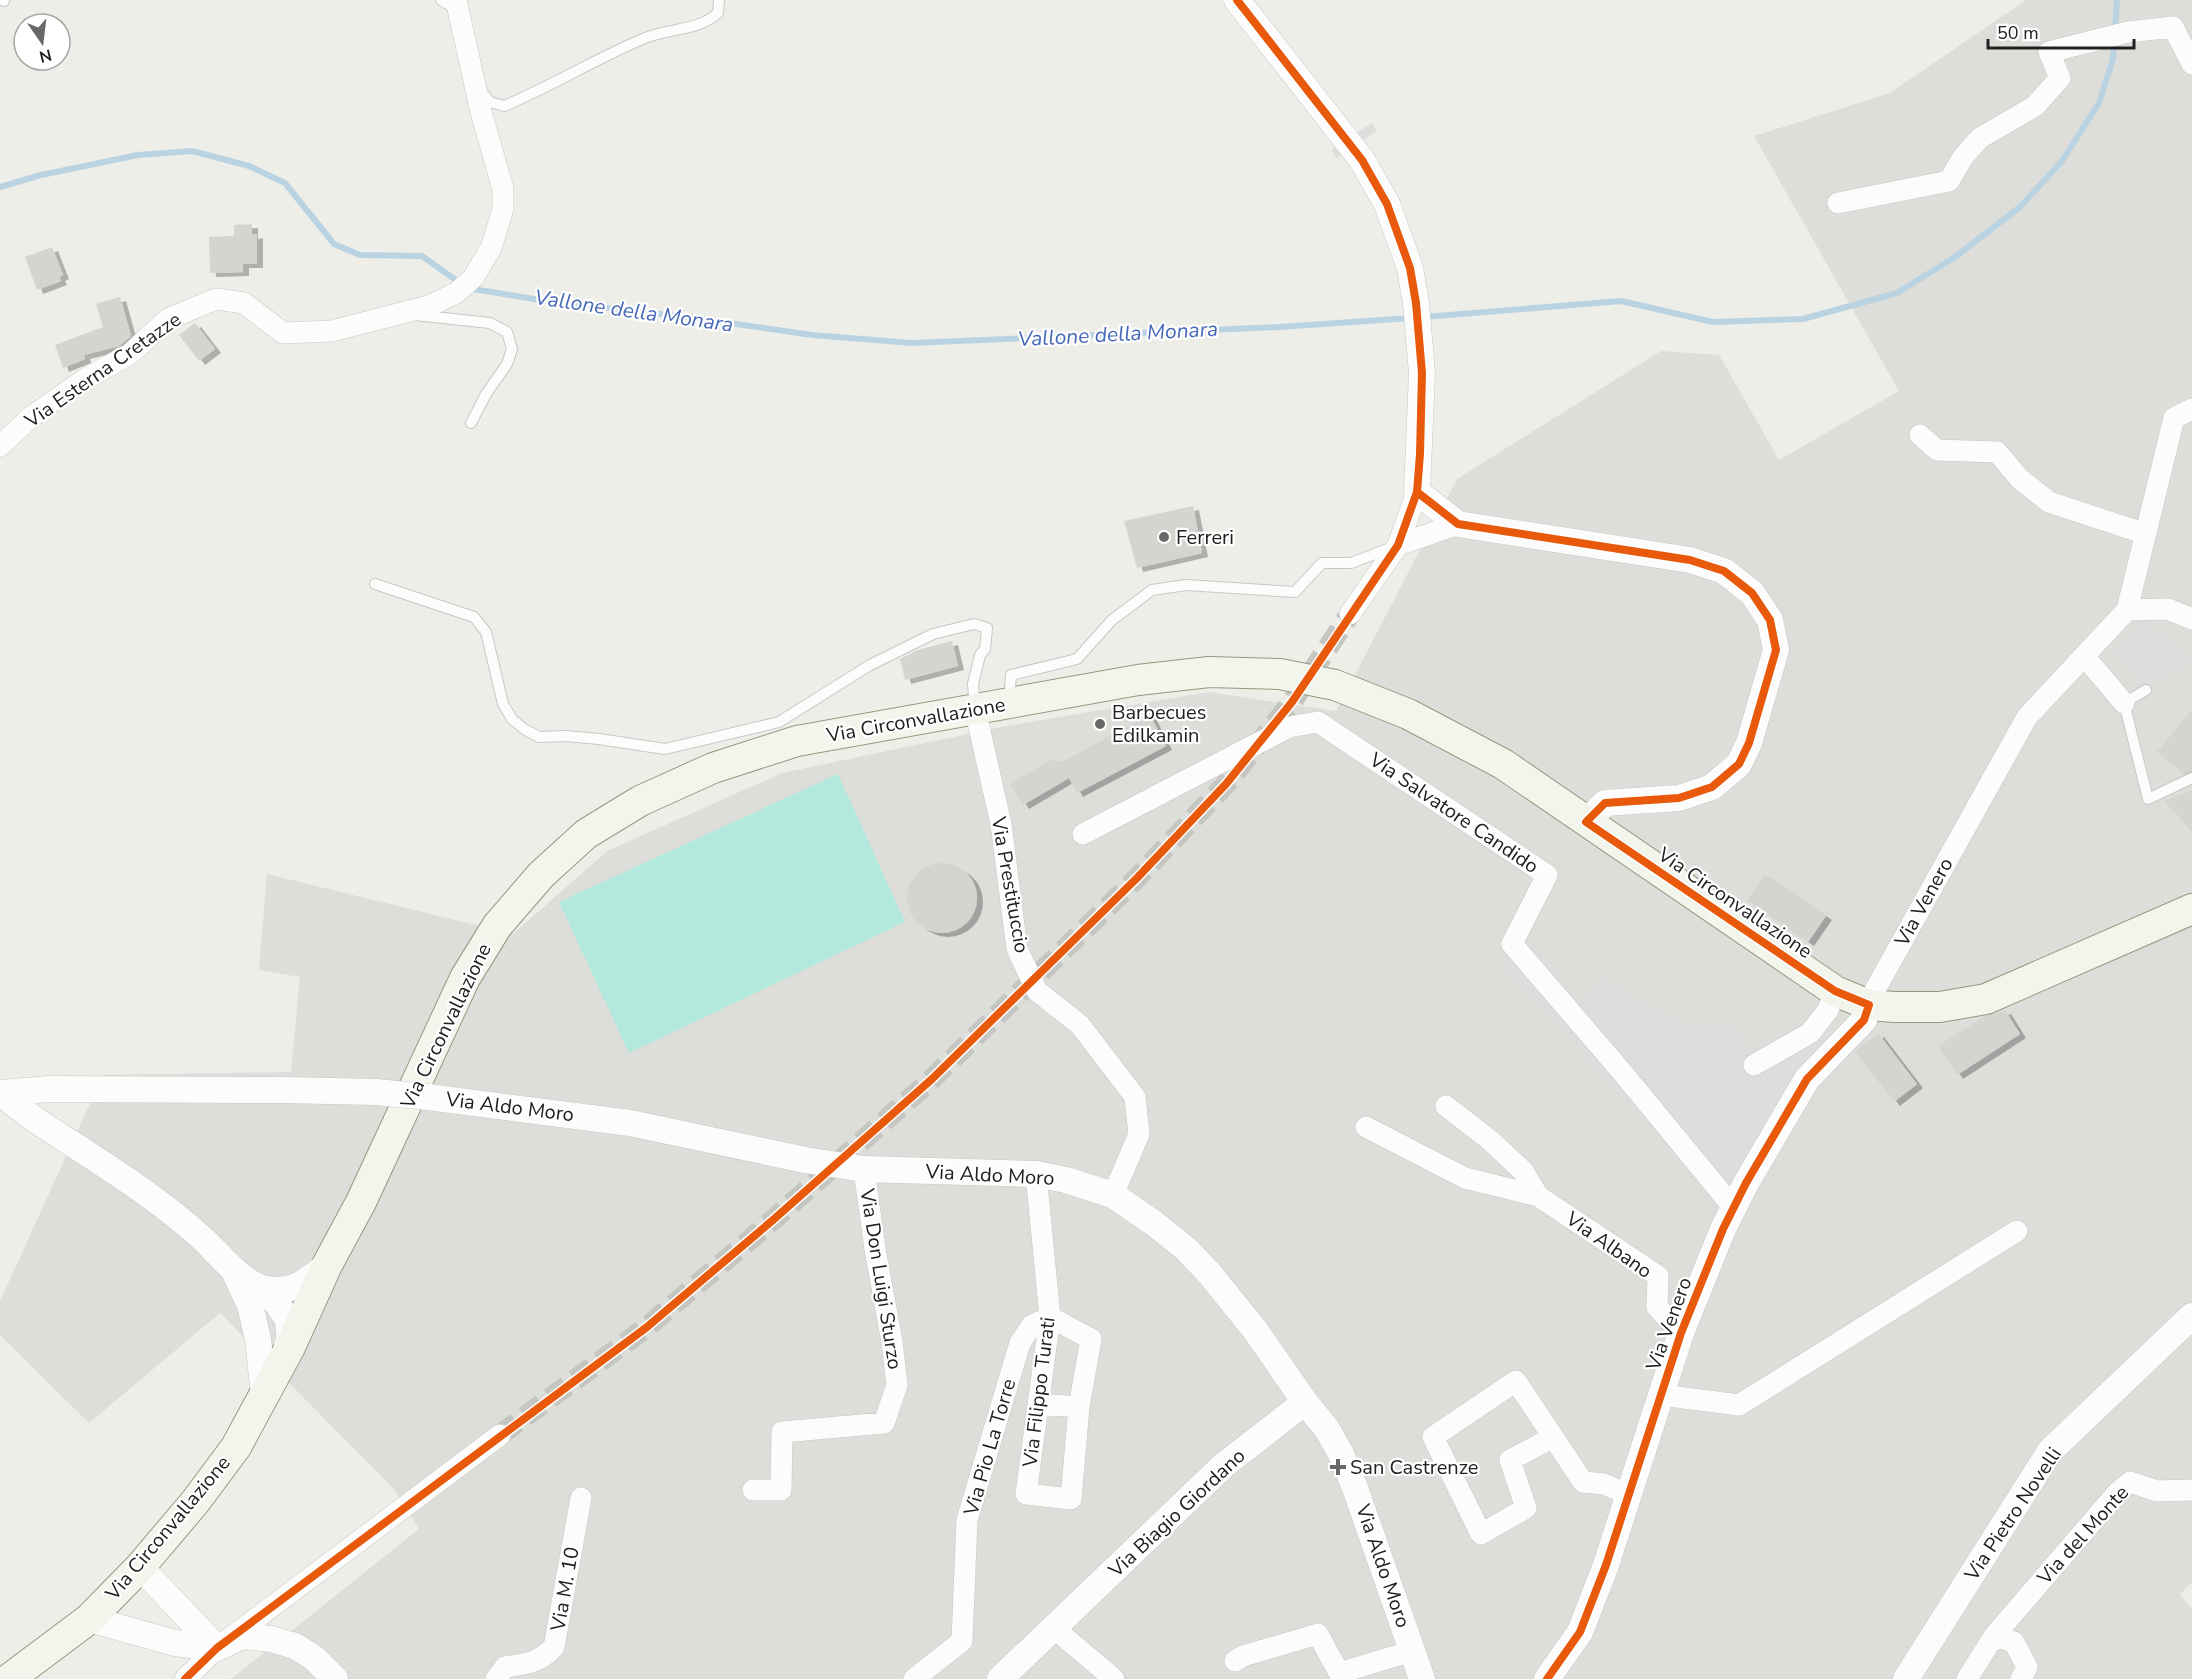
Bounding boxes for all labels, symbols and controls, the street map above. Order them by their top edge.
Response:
north arrow [12,12,72,72]
scale bar [1988,12,2134,50]
text: 50 m [1997,21,2039,45]
text: N [37,43,54,68]
water label: Vallone della Monara [533,283,735,339]
street label: Via Esterna Cretazze [19,306,186,435]
water label: Vallone della Monara [1017,315,1219,353]
place label: Ferreri [1176,524,1234,551]
marker: Ferreri [1157,530,1171,544]
street label: Via Circonvallazione [824,691,1007,749]
place label: Barbecues Edilkamin [1112,699,1206,749]
marker: Barbecues Edilkamin [1093,717,1107,731]
street label: Via Salvatore Candido [1363,746,1544,880]
street label: Via Prestituccio [985,814,1035,955]
street label: Via Circonvallazione [1652,841,1818,965]
street label: Via Venero [1888,853,1959,952]
street label: Via Circonvallazione [394,939,498,1114]
street label: Via Aldo Moro [443,1086,576,1128]
street label: Via Aldo Moro [924,1158,1055,1192]
street label: Via Don Luigi Sturzo [853,1186,909,1371]
street label: Via Albano [1560,1205,1657,1285]
street label: Via Venero [1639,1274,1698,1375]
street label: Via Filippo Turati [1016,1315,1062,1470]
street label: Via Pio La Torre [957,1376,1022,1519]
street label: Via Pietro Novelli [1958,1442,2068,1587]
street label: Via Biagio Giordano [1102,1443,1251,1584]
street label: Via Circonvallazione [99,1450,236,1607]
place label: San Castrenze [1350,1454,1478,1481]
marker: San Castrenze [1331,1460,1345,1474]
street label: Via del Monte [2031,1480,2135,1591]
street label: Via Aldo Moro [1349,1500,1417,1631]
street label: Via M. 10 [544,1545,586,1634]

